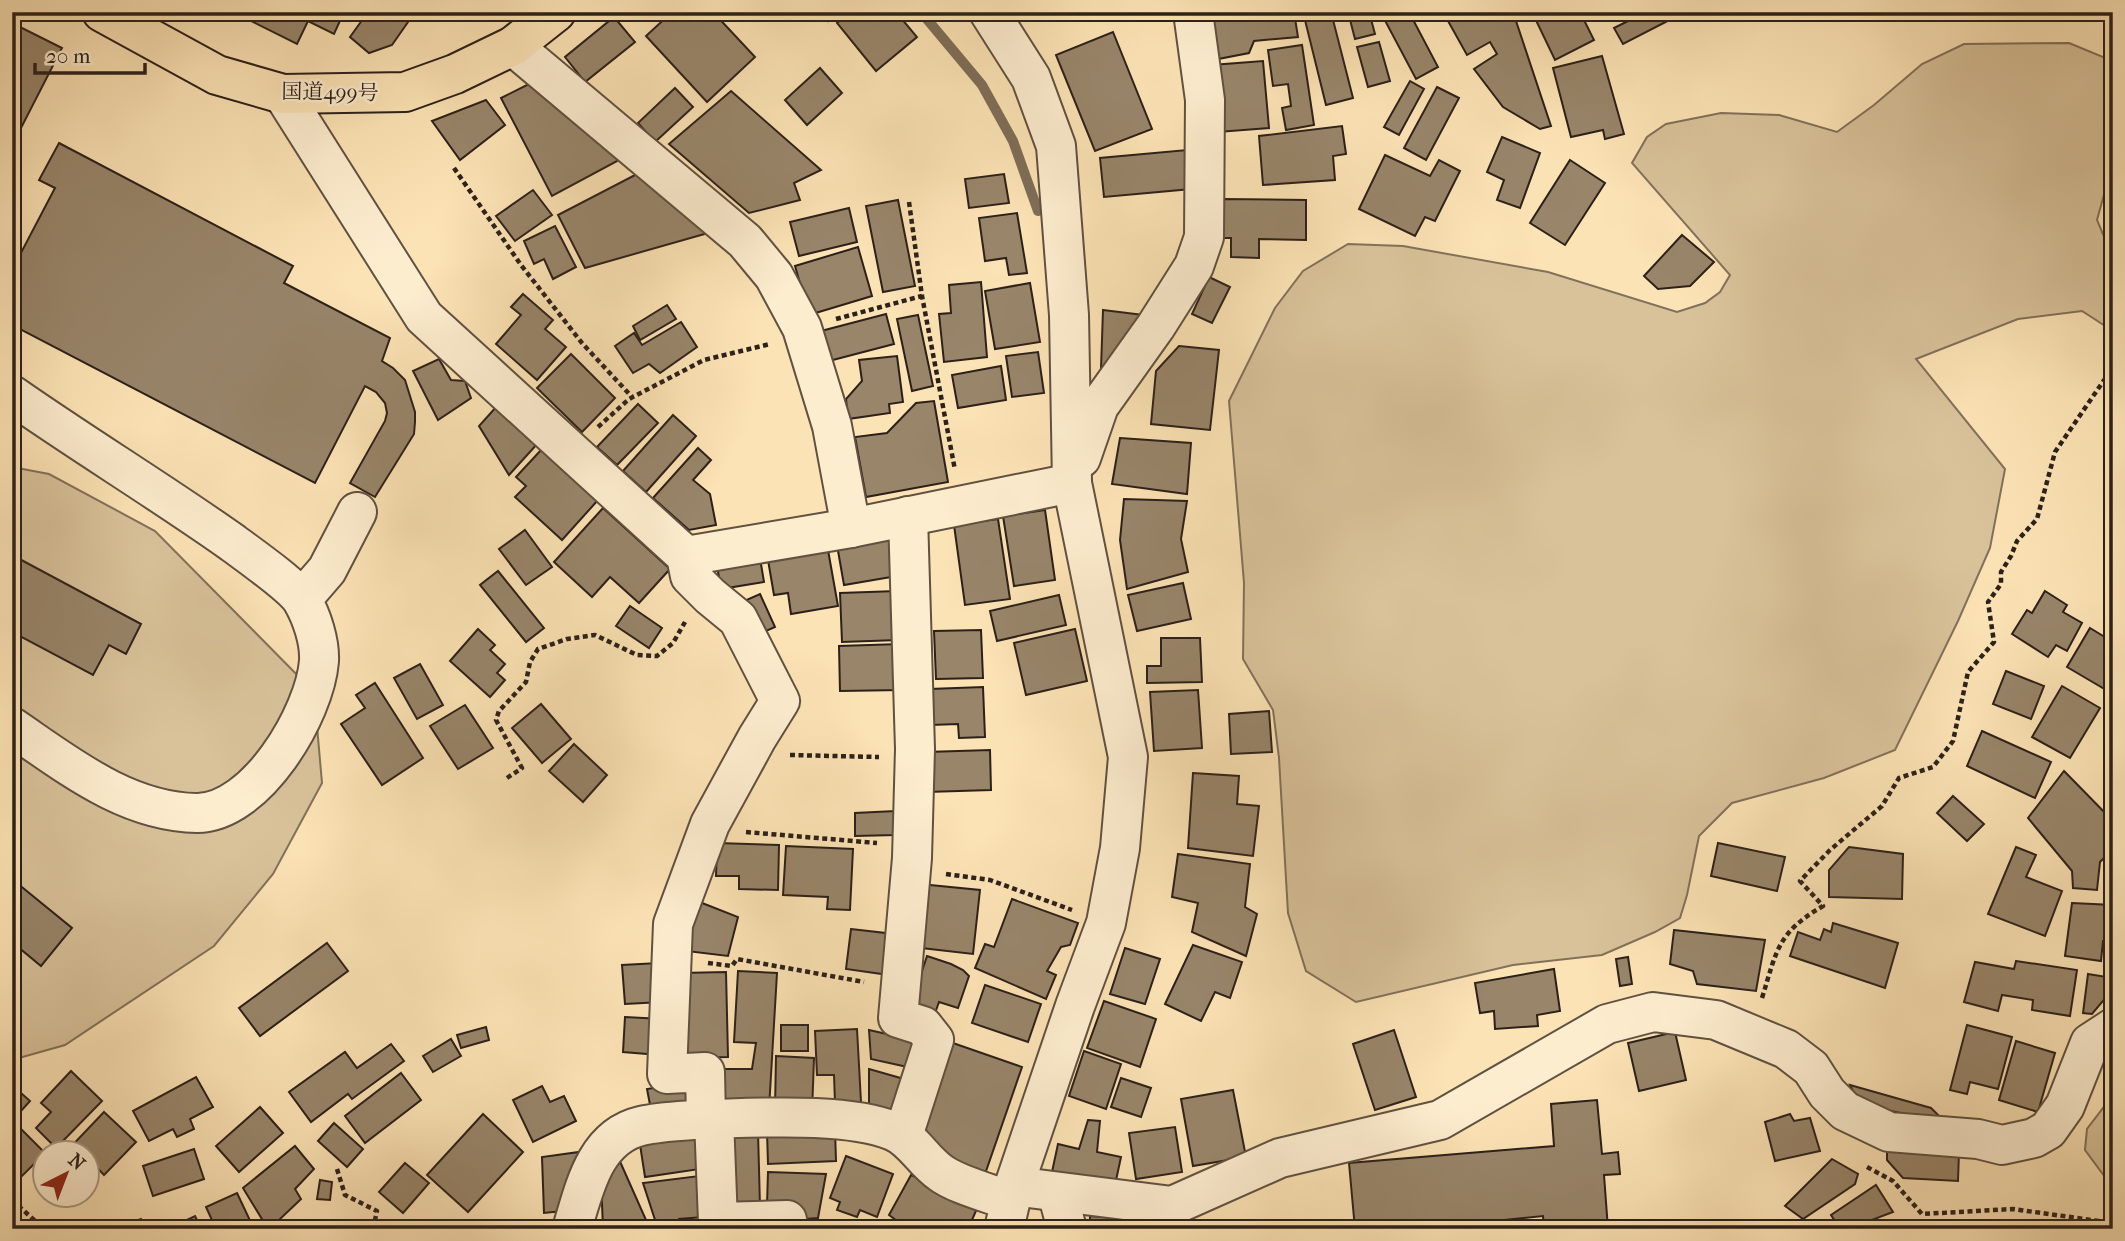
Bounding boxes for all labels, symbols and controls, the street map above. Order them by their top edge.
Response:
scale bar [35,32,145,76]
text: 20 m [46,44,91,68]
street label: 国道499号 [281,79,379,105]
north arrow [32,1140,102,1210]
text: N [64,1149,90,1175]

